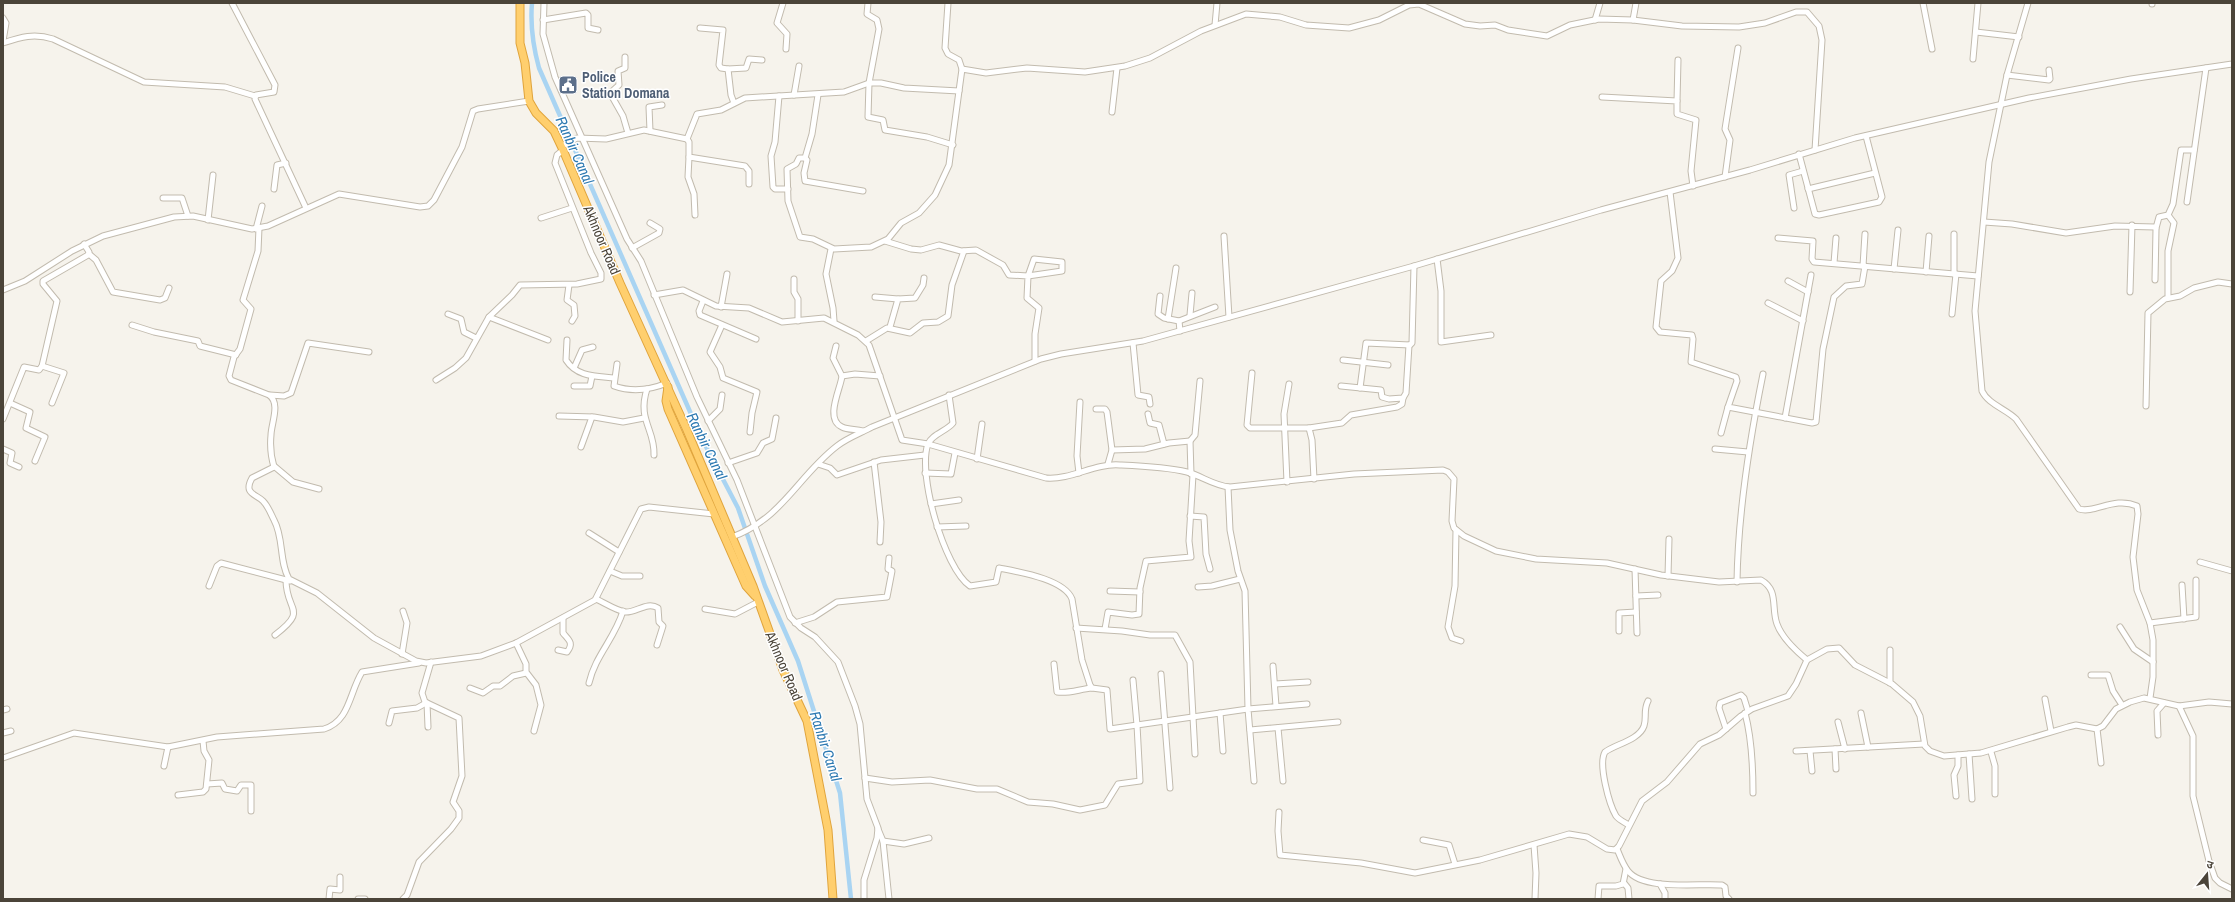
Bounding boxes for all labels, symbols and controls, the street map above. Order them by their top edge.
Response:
place label: Police Station Domana [582,68,670,102]
public building icon: Police Station Domana [557,74,579,96]
water label: Ranbir Canal [551,113,599,188]
street label: Akhnoor Road [579,202,625,277]
water label: Ranbir Canal [682,409,732,483]
street label: Akhnoor Road [761,628,807,703]
water label: Ranbir Canal [805,708,847,784]
north arrow [2187,854,2227,894]
text: उ [2205,857,2216,872]

